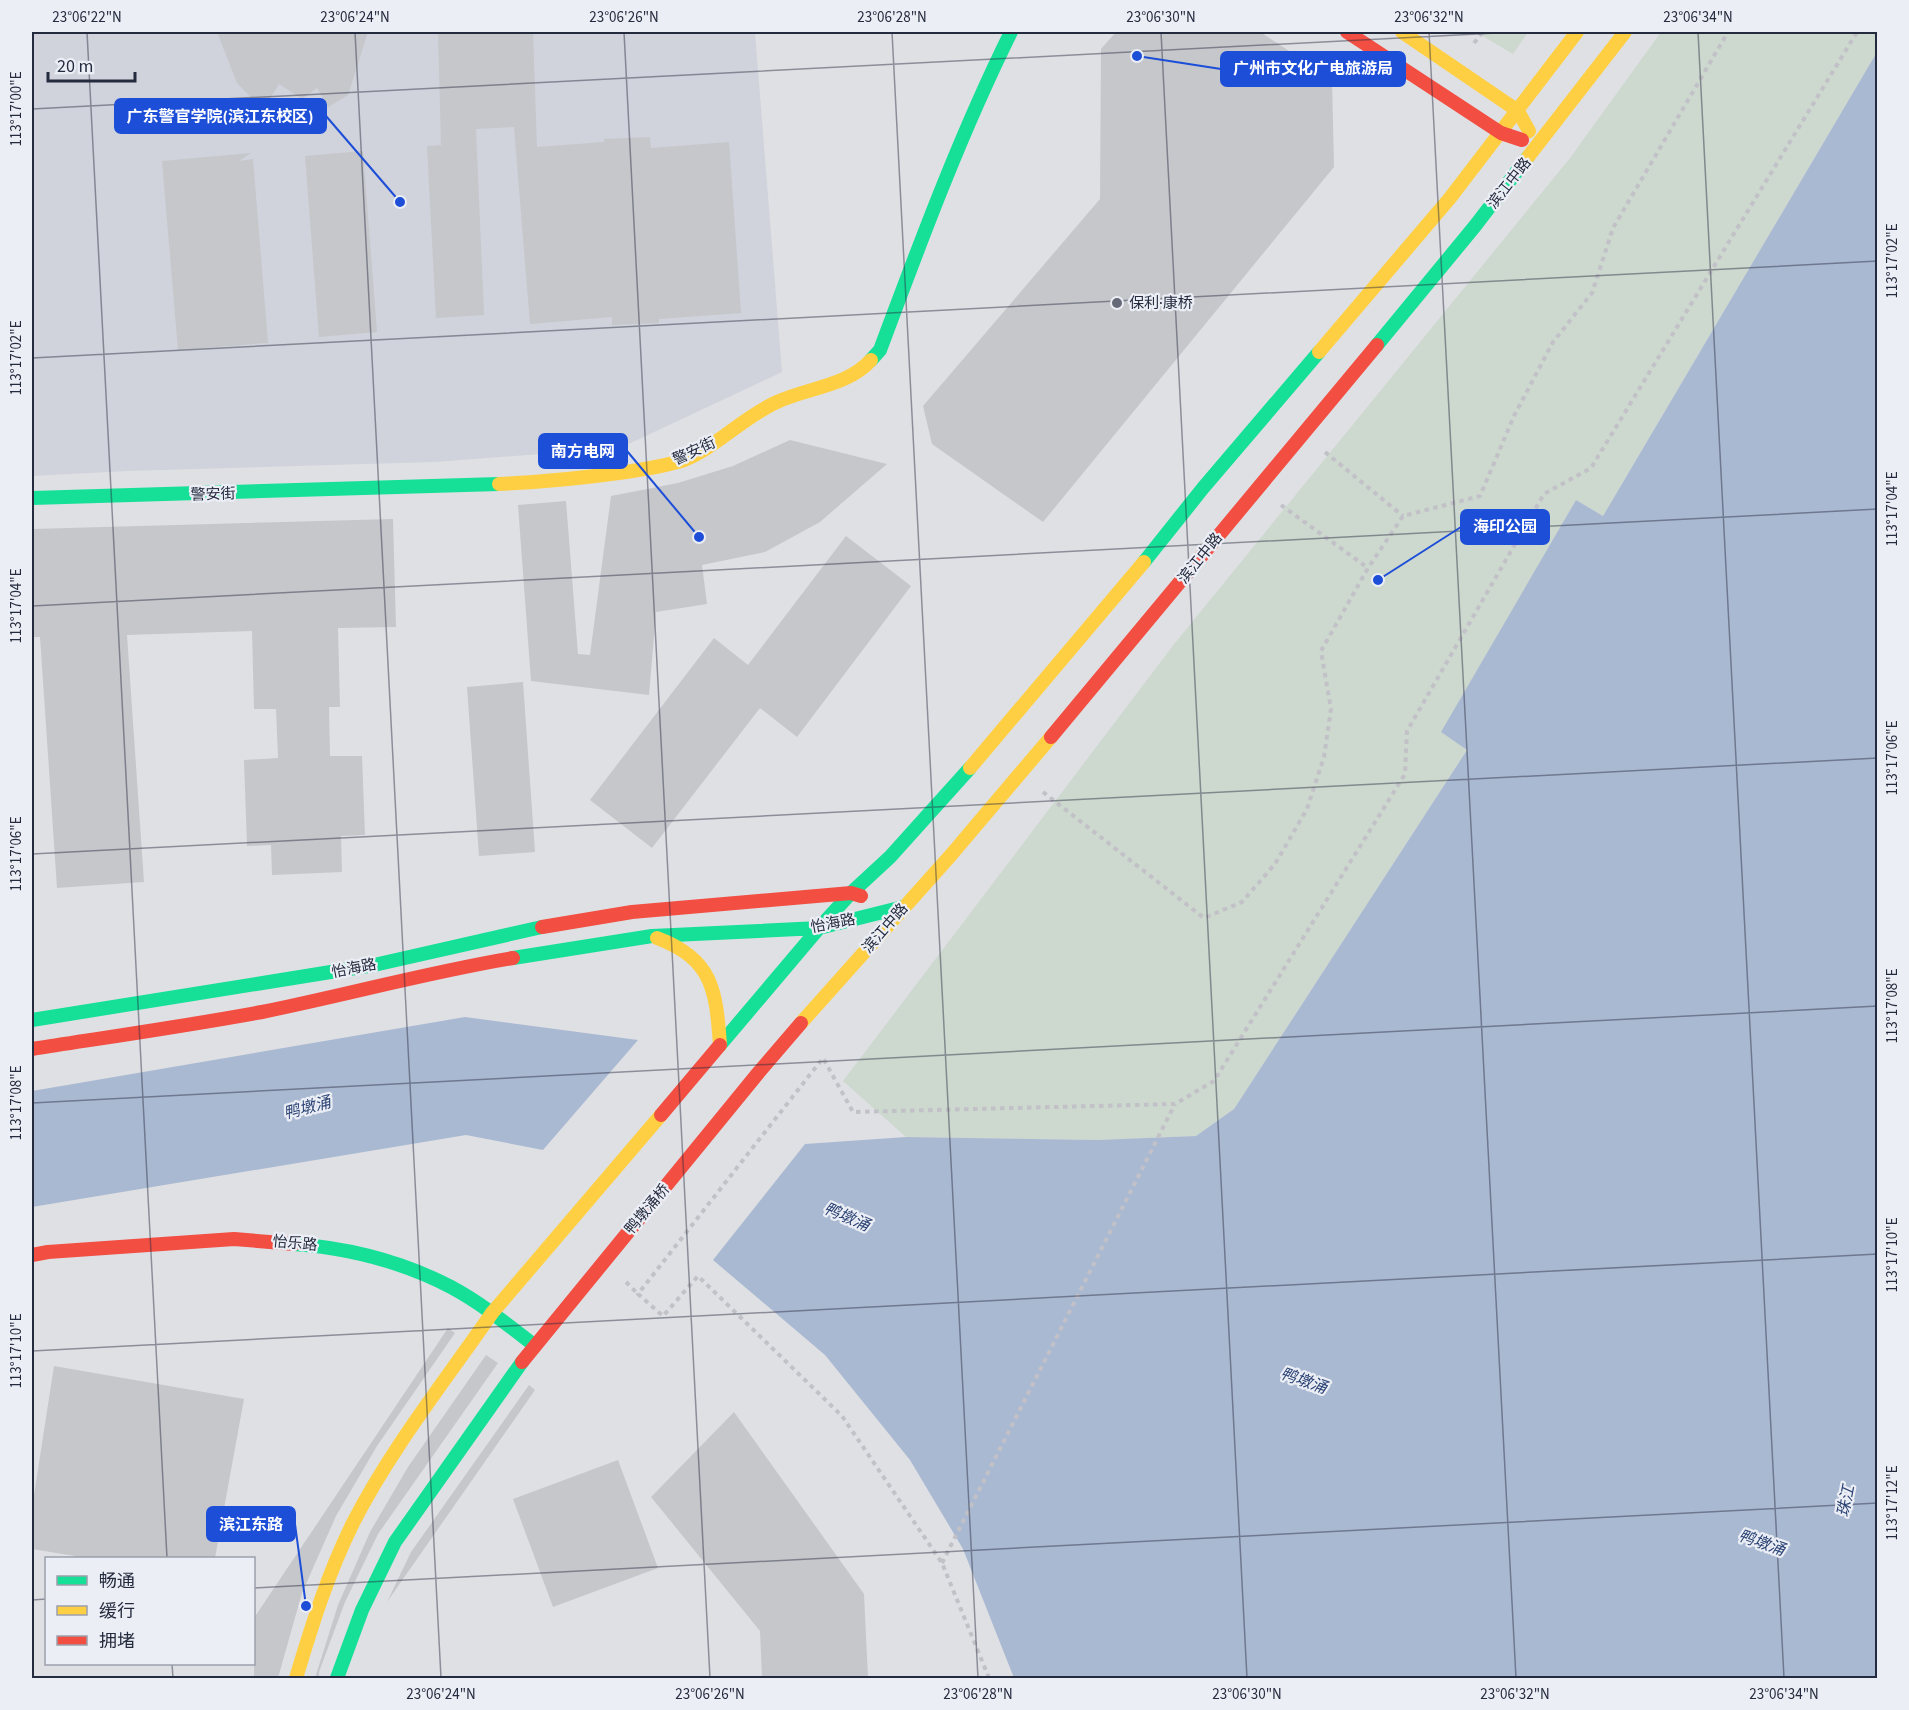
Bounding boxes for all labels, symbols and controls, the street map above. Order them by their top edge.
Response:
text: 23°06'22"N [52,7,122,28]
text: 23°06'24"N [320,7,390,28]
text: 23°06'26"N [589,7,659,28]
text: 23°06'28"N [857,7,927,28]
text: 23°06'30"N [1126,7,1196,28]
text: 23°06'32"N [1394,7,1464,28]
text: 23°06'34"N [1663,7,1733,28]
scale bar [48,45,135,83]
callout: 广州市文化广电旅游局 [1221,52,1405,86]
text: 20 m [57,54,93,79]
text: 广州市文化广电旅游局 [1233,58,1393,80]
text: 113°17'00"E [6,71,27,147]
callout: 广东警官学院(滨江东校区) [115,99,326,133]
text: 广东警官学院(滨江东校区) [126,106,314,128]
street label: 滨江中路 [1483,153,1536,213]
text: 113°17'02"E [1882,223,1903,299]
place label: 保利·康桥 [1129,293,1193,314]
marker: 保利·康桥 [1110,296,1124,310]
text: 113°17'02"E [6,320,27,396]
street label: 警安街 [669,432,719,470]
callout: 南方电网 [539,434,627,468]
text: 南方电网 [551,441,615,463]
text: 113°17'04"E [1882,471,1903,547]
street label: 警安街 [190,483,236,506]
callout: 海印公园 [1461,510,1549,544]
text: 海印公园 [1473,516,1537,538]
street label: 滨江中路 [1173,528,1227,588]
text: 113°17'04"E [6,568,27,644]
text: 113°17'06"E [1882,720,1903,796]
text: 113°17'06"E [6,816,27,892]
street label: 滨江中路 [858,899,913,958]
street label: 怡海路 [809,909,857,938]
street label: 怡海路 [330,954,378,983]
text: 113°17'08"E [1882,968,1903,1044]
text: 113°17'08"E [6,1065,27,1141]
water label: 鸭墩涌 [281,1091,335,1125]
street label: 鸭墩涌桥 [620,1180,675,1239]
water label: 鸭墩涌 [820,1197,875,1237]
text: 113°17'10"E [1882,1217,1903,1293]
street label: 怡乐路 [272,1231,318,1256]
text: 113°17'10"E [6,1313,27,1389]
water label: 鸭墩涌 [1277,1363,1332,1400]
text: 113°17'12"E [1882,1465,1903,1541]
water label: 珠江 [1832,1481,1860,1519]
callout: 滨江东路 [207,1507,295,1541]
text: 滨江东路 [219,1514,283,1536]
water label: 鸭墩涌 [1735,1525,1790,1562]
legend [45,1557,255,1665]
text: 畅通 [99,1569,135,1594]
text: 缓行 [99,1599,135,1624]
text: 拥堵 [99,1629,135,1654]
text: 23°06'24"N [406,1684,476,1705]
text: 23°06'26"N [675,1684,745,1705]
text: 23°06'28"N [943,1684,1013,1705]
text: 23°06'30"N [1212,1684,1282,1705]
text: 23°06'32"N [1480,1684,1550,1705]
text: 23°06'34"N [1749,1684,1819,1705]

